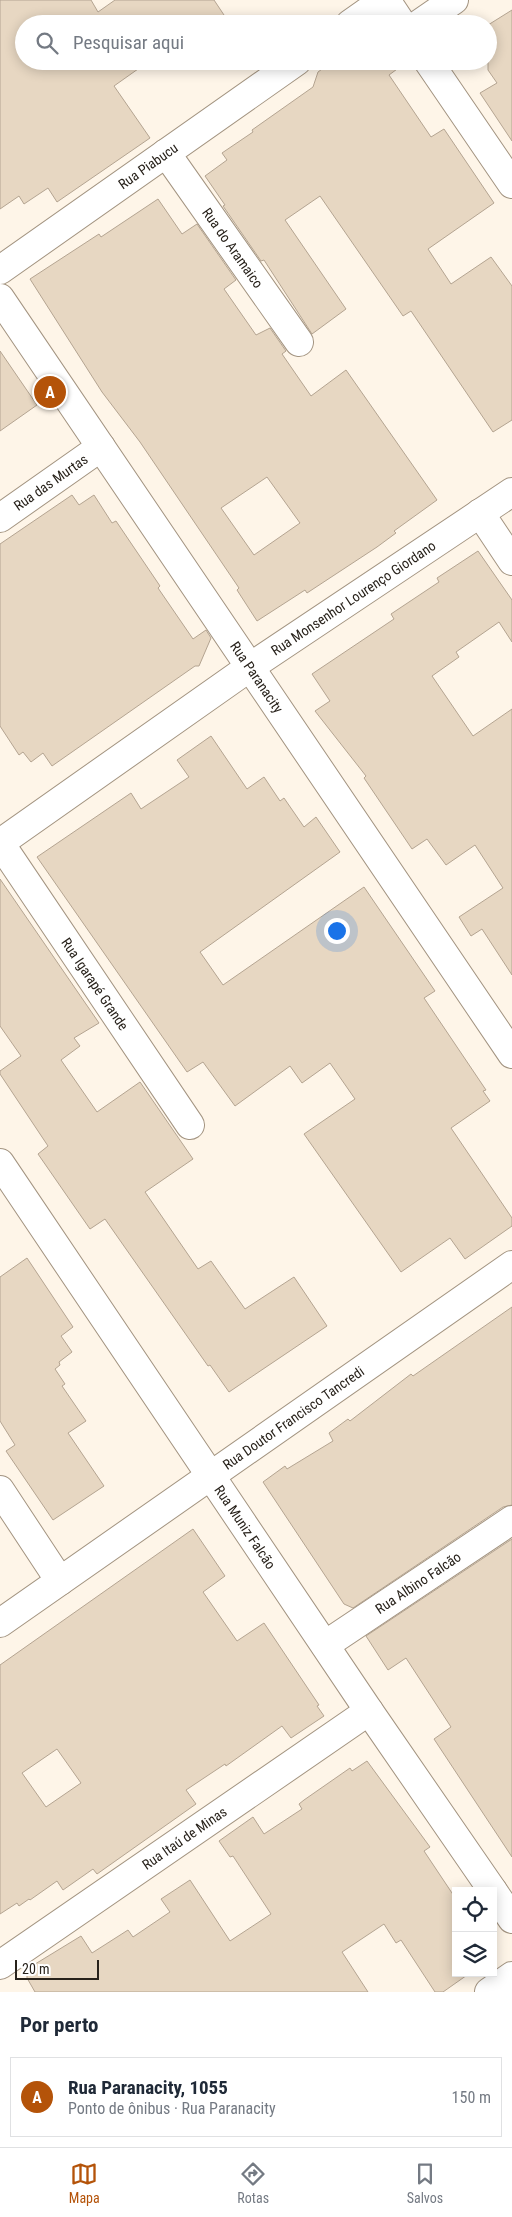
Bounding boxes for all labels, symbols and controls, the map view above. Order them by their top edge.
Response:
search box [15,15,497,70]
icon: search [33,29,61,57]
text: Pesquisar aqui [73,31,184,54]
street label: Rua Piabucu [115,139,181,192]
street label: Rua do Aramaico [199,205,266,291]
pin: A [34,373,66,411]
street label: Rua das Murtas [11,451,91,514]
street label: Rua Monsenhor Lourenço Giordano [268,537,439,659]
street label: Rua Paranacity [227,639,287,716]
your location [324,918,350,944]
street label: Rua Igarapé Grande [58,935,132,1034]
street label: Rua Doutor Francisco Tancredi [220,1363,367,1473]
street label: Rua Muniz Falcão [211,1482,279,1572]
street label: Rua Albino Falcão [372,1549,464,1617]
street label: Rua Itaú de Minas [139,1803,230,1873]
map controls [452,1887,497,1977]
button: locate [452,1887,497,1932]
button: layers [452,1932,497,1977]
scale bar [15,1957,99,1980]
text: 20 m [22,1961,50,1977]
text: Por perto [20,2013,99,2037]
text: Rua Paranacity, 1055 [68,2076,228,2099]
text: A [32,2088,42,2107]
text: 150 m [452,2088,491,2107]
text: Ponto de ônibus · Rua Paranacity [68,2099,276,2118]
tab: Mapa [69,2160,100,2206]
tab: Rotas [237,2160,269,2206]
tab: Salvos [407,2160,443,2206]

